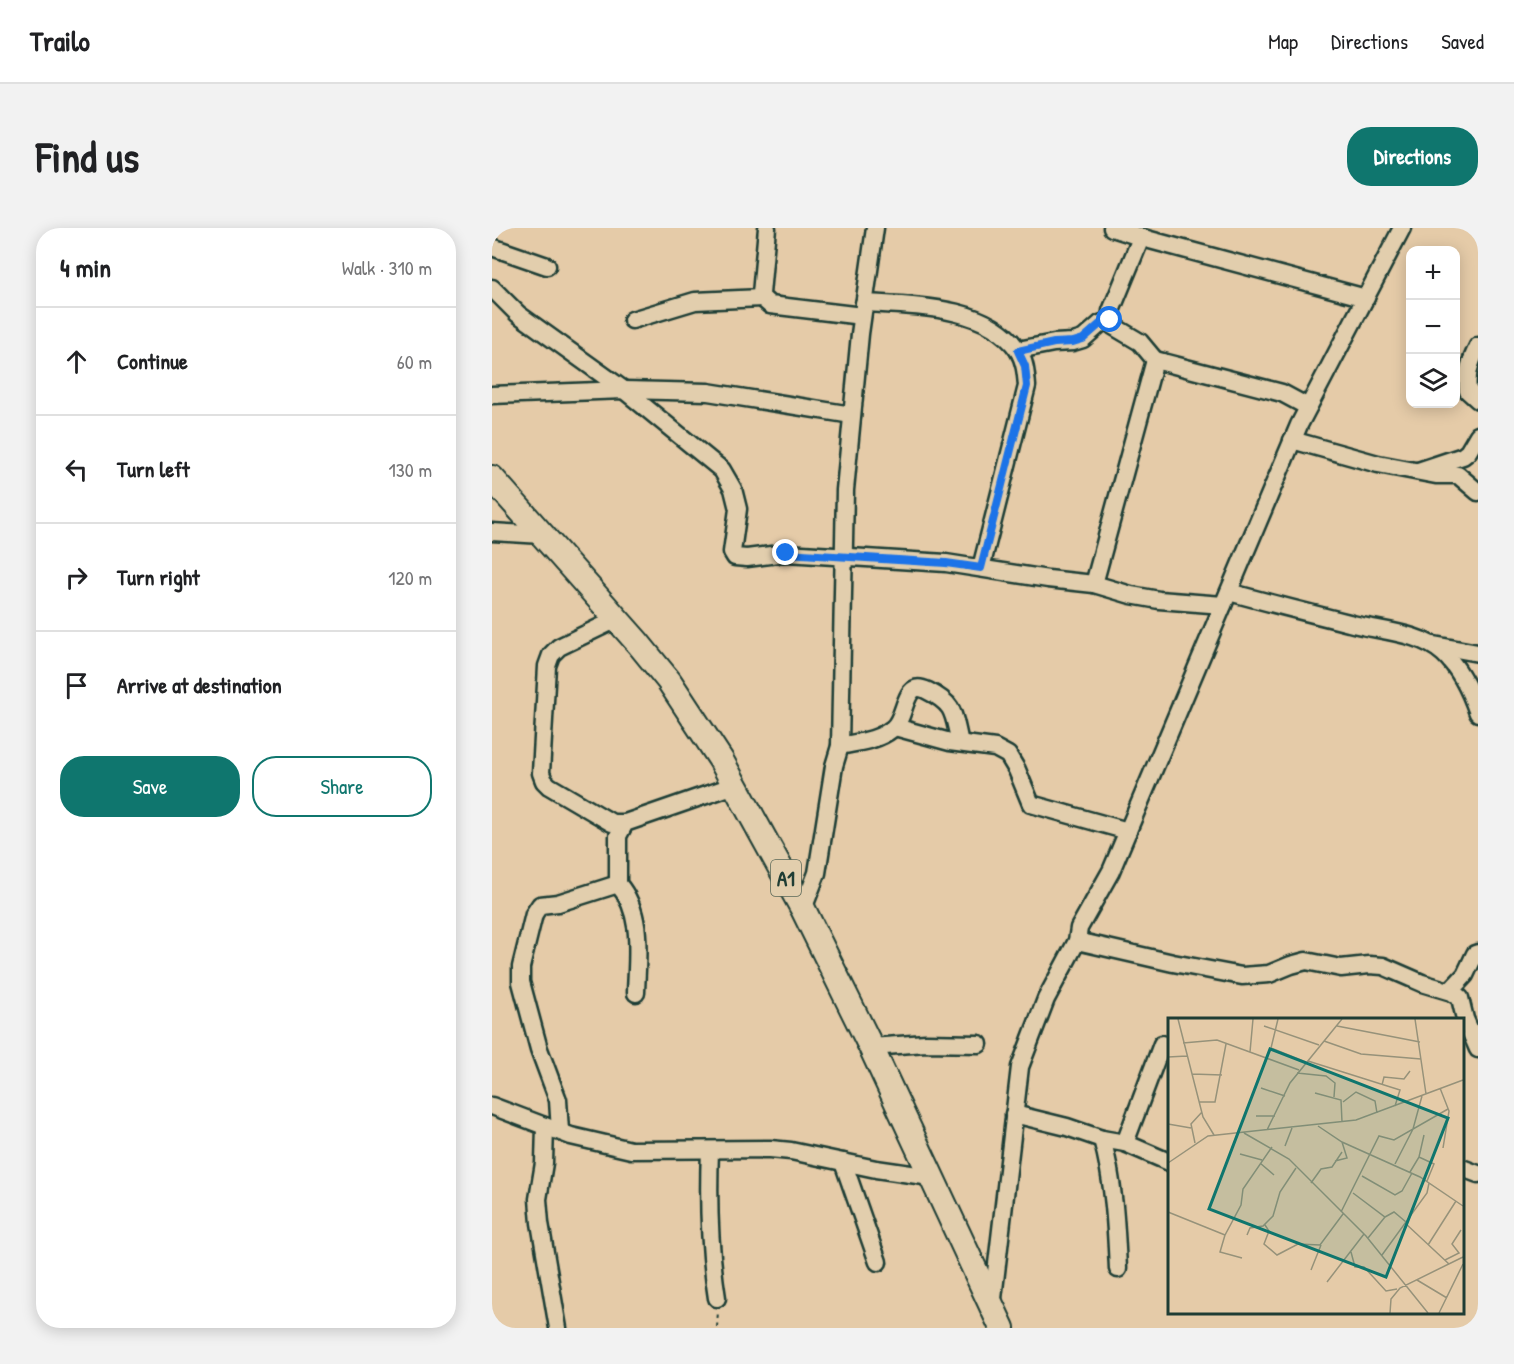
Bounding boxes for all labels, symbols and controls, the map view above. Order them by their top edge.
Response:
text: Trailo [30,22,90,60]
text: Map [1268,27,1298,56]
text: Directions [1331,27,1408,56]
text: Saved [1441,27,1484,56]
button: Directions [1347,127,1478,186]
text: Find us [36,128,139,185]
map controls [1406,246,1460,408]
button: + [1406,246,1460,300]
text: 4 min [60,250,111,285]
text: Walk · 310 m [342,254,432,281]
button: − [1406,300,1460,354]
route start [1096,306,1122,332]
icon: ahead [60,345,93,378]
text: Continue [117,346,188,376]
text: 60 m [397,348,432,375]
button: layers [1406,354,1460,408]
icon: left [60,453,93,486]
text: Turn left [117,454,190,484]
text: 130 m [389,456,432,483]
route end [772,539,798,565]
icon: right [60,561,93,594]
text: Turn right [117,562,200,592]
text: 120 m [388,564,432,591]
icon: arrive [60,669,93,702]
text: Arrive at destination [117,670,282,700]
button: Save [60,756,240,817]
button: Share [252,756,432,817]
road number: A1 [771,860,801,896]
inset map [1168,1018,1463,1313]

